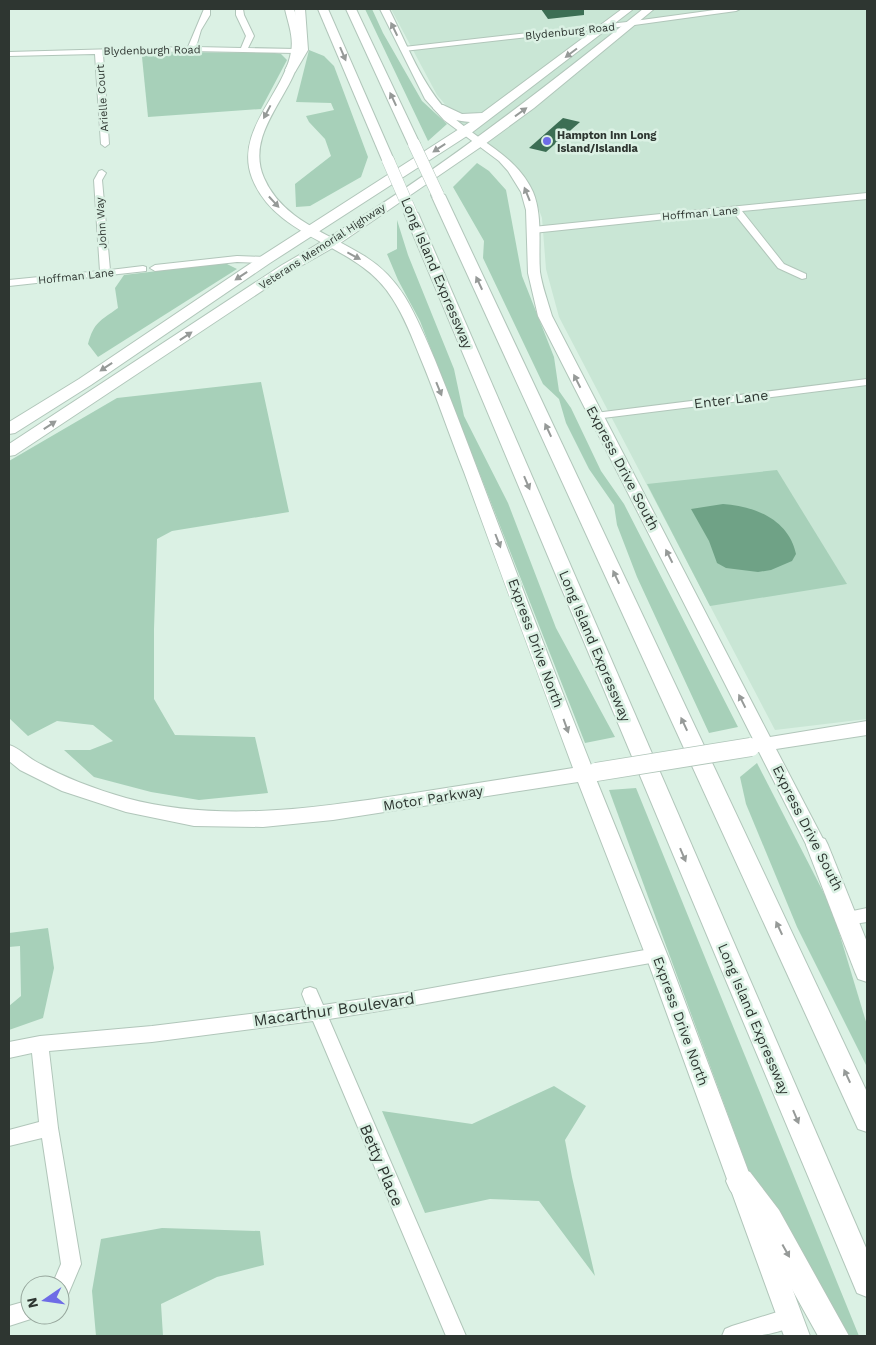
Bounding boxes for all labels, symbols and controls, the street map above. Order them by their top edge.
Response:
street label: Blydenburg Road [524,20,616,43]
one-way arrow [390,22,398,36]
street label: Blydenburgh Road [103,43,201,58]
one-way arrow [339,47,347,61]
one-way arrow [564,48,578,58]
street label: Arielle Court [94,63,111,132]
one-way arrow [389,92,397,106]
one-way arrow [263,105,271,119]
one-way arrow [514,107,528,117]
place label: Hampton Inn Long Island/Islandia [557,129,657,155]
marker: Hampton Inn Long Island/Islandia [541,135,553,147]
one-way arrow [433,144,446,153]
one-way arrow [522,187,530,201]
one-way arrow [268,195,280,207]
street label: Long Island Expressway [398,195,476,352]
street label: John Way [93,196,110,249]
street label: Veterans Memorial Highway [257,200,388,292]
street label: Hoffman Lane [661,204,739,223]
one-way arrow [347,252,361,260]
street label: Hoffman Lane [37,266,115,287]
one-way arrow [234,271,248,281]
one-way arrow [474,275,483,290]
one-way arrow [179,331,192,341]
one-way arrow [100,362,113,372]
one-way arrow [573,374,581,388]
one-way arrow [436,382,444,396]
street label: Enter Lane [693,387,769,411]
street label: Express Drive South [583,403,663,533]
one-way arrow [43,420,56,429]
one-way arrow [543,423,551,437]
one-way arrow [523,476,531,490]
one-way arrow [494,534,502,548]
one-way arrow [665,549,673,563]
street label: Long Island Expressway [556,568,634,725]
one-way arrow [612,570,620,584]
street label: Express Drive North [505,576,567,710]
one-way arrow [738,694,746,708]
one-way arrow [680,717,688,731]
one-way arrow [563,719,571,733]
street label: Express Drive South [769,763,847,893]
street label: Motor Parkway [382,782,485,814]
one-way arrow [680,848,688,862]
one-way arrow [774,921,782,935]
street label: Long Island Expressway [715,941,793,1098]
street label: Express Drive North [650,954,712,1088]
street label: Macarthur Boulevard [252,989,416,1030]
one-way arrow [842,1069,850,1083]
one-way arrow [792,1110,800,1125]
street label: Betty Place [356,1121,407,1209]
one-way arrow [782,1244,791,1258]
north arrow [20,1275,70,1325]
text: N [23,1296,41,1310]

